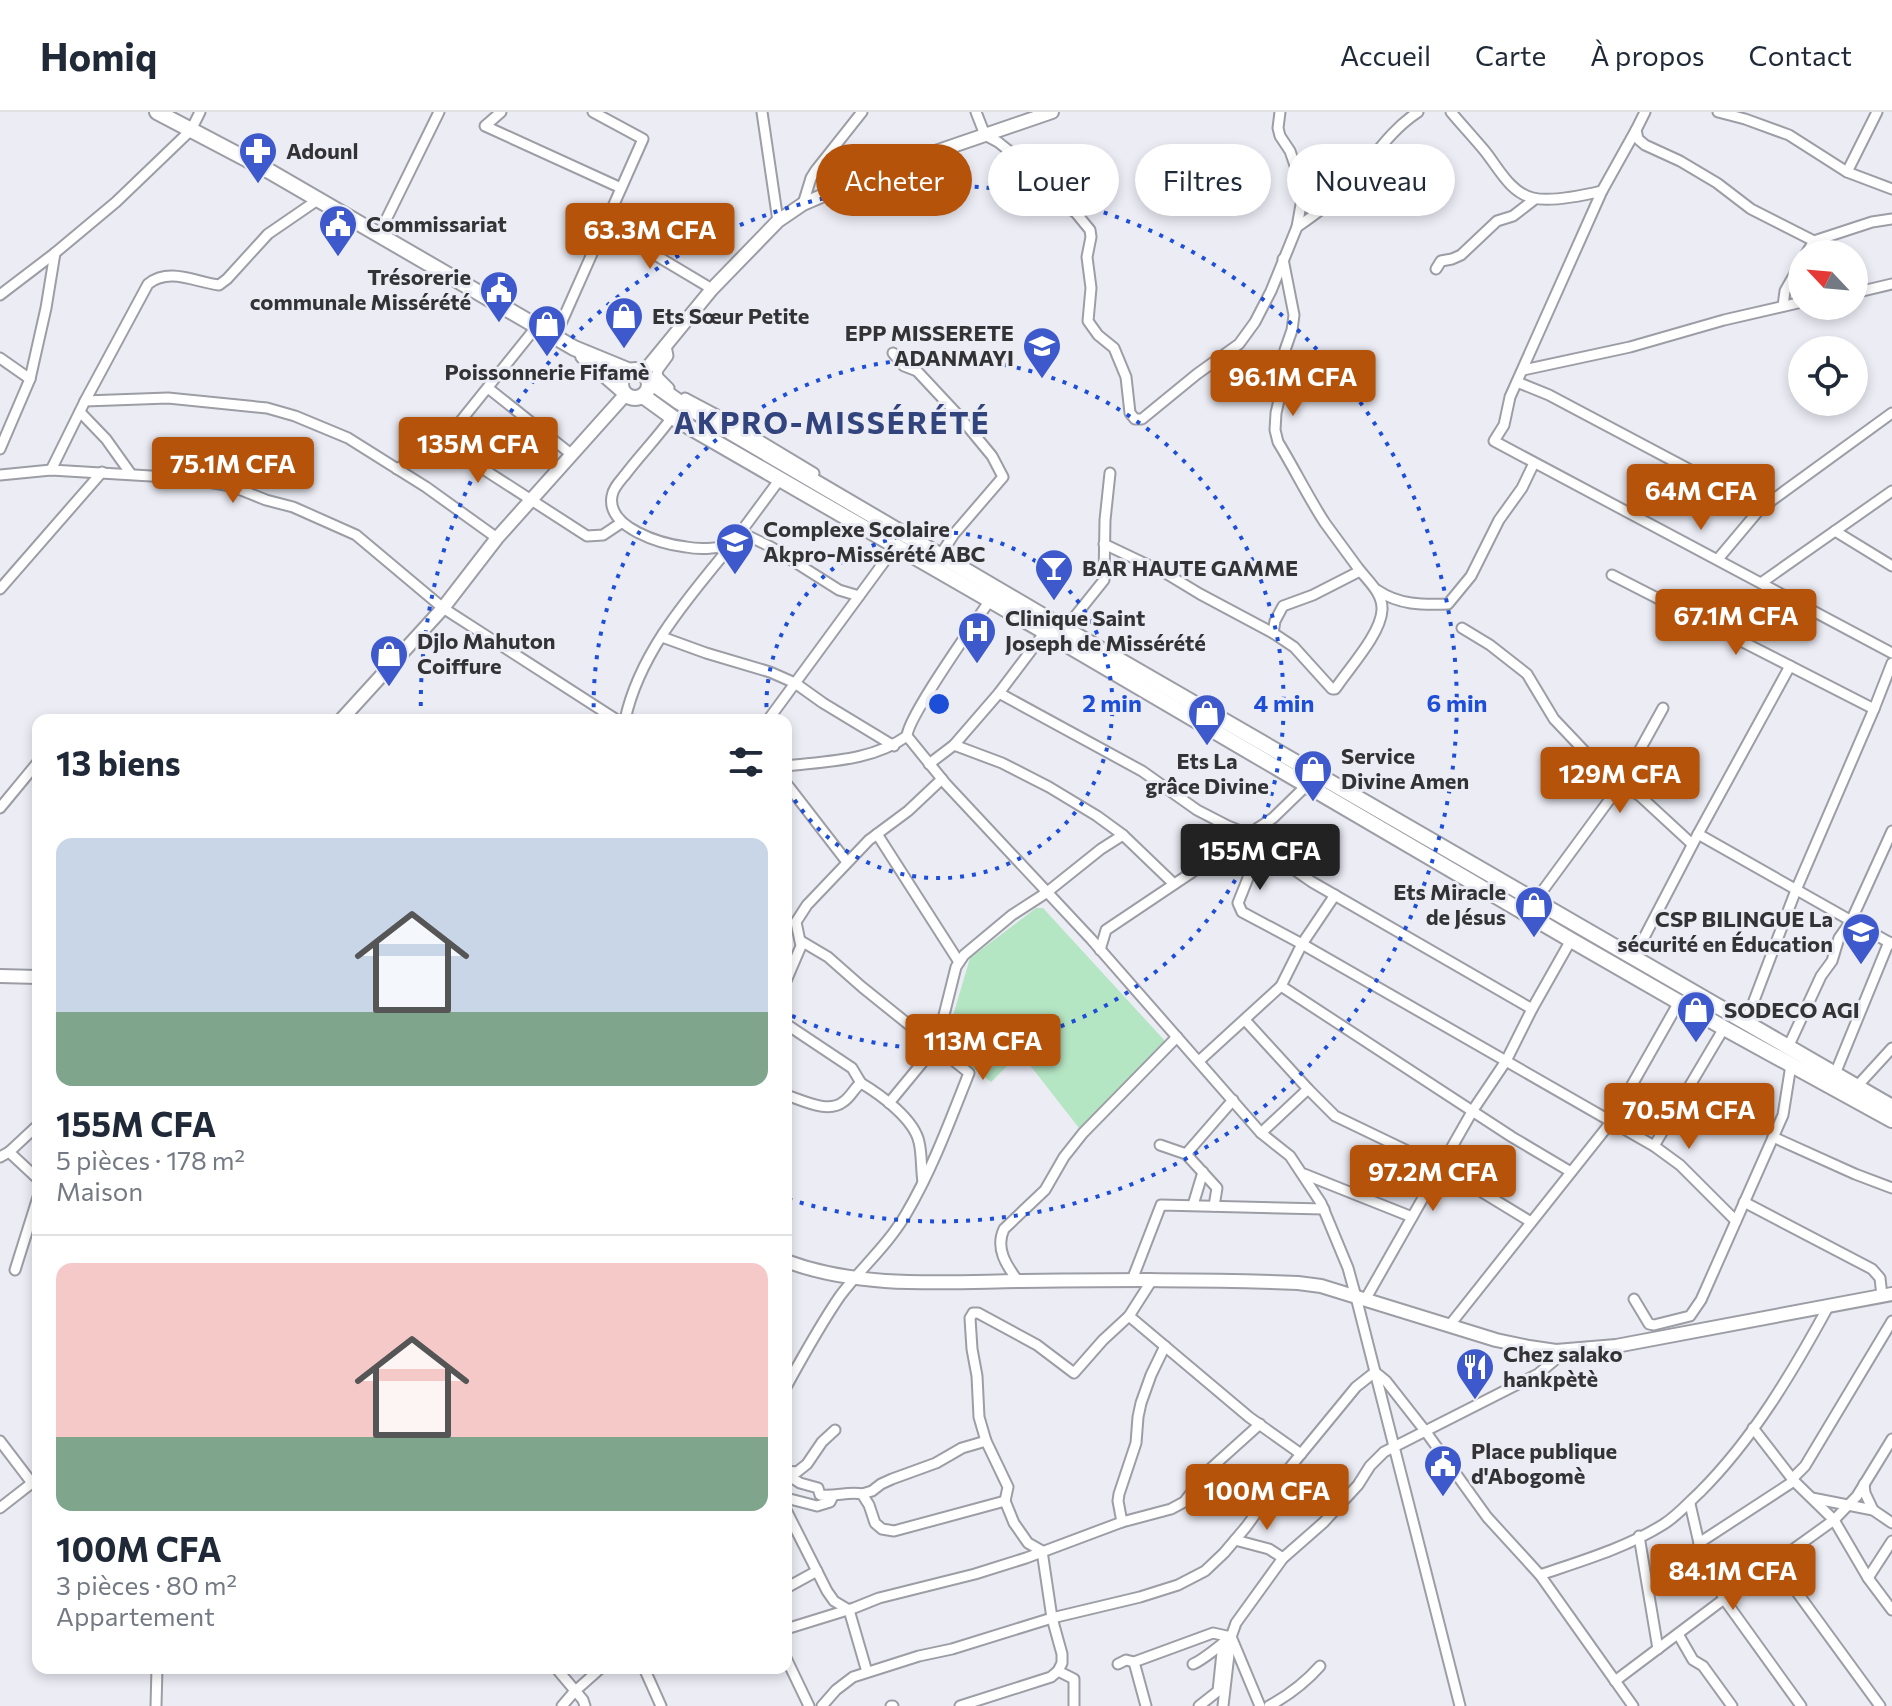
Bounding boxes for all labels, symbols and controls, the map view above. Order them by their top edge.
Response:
text: Homiq [40,32,157,79]
text: Accueil [1340,38,1431,72]
text: Carte [1475,38,1546,72]
text: À propos [1590,38,1705,72]
text: Contact [1749,38,1852,72]
pharmacy icon: Adounl [237,130,279,185]
place label: Adounl [286,137,359,164]
chip: Acheter [816,144,972,216]
chip: Louer [988,144,1119,216]
chip: Filtres [1135,144,1271,216]
chip: Nouveau [1287,144,1455,216]
public building icon: Commissariat [317,203,359,258]
pin: 63.3M CFA [558,203,742,271]
place label: Commissariat [366,210,507,237]
text: 63.3M CFA [583,213,717,244]
north arrow [1788,240,1868,320]
map controls [1788,240,1868,416]
place label: Trésorerie communale Missérété [250,263,471,315]
public building icon: Trésorerie communale Missérété [478,269,520,324]
shop icon: Ets Sœur Petite [603,295,645,350]
place label: Ets Sœur Petite [652,302,809,329]
shop icon: Poissonnerie Fifamè [526,303,568,358]
place label: EPP MISSERETE ADANMAYI [845,319,1014,371]
school or university icon: EPP MISSERETE ADANMAYI [1021,325,1063,380]
button: locate [1788,336,1868,416]
pin: 96.1M CFA [1201,350,1385,418]
place label: Poissonnerie Fifamè [445,358,649,385]
text: 96.1M CFA [1229,360,1357,391]
district label: AKPRO-MISSÉRÉTÉ [673,403,991,440]
pin: 135M CFA [395,417,561,485]
text: 135M CFA [417,427,539,458]
pin: 75.1M CFA [141,437,325,505]
text: 75.1M CFA [170,447,296,478]
pin: 64M CFA [1627,464,1775,532]
text: 64M CFA [1645,474,1757,505]
place label: Complexe Scolaire Akpro-Missérété ABC [763,515,986,567]
school or university icon: Complexe Scolaire Akpro-Missérété ABC [714,521,756,576]
bar icon: BAR HAUTE GAMME [1033,547,1075,602]
place label: BAR HAUTE GAMME [1082,554,1298,581]
pin: 67.1M CFA [1644,589,1828,657]
text: 67.1M CFA [1673,599,1799,630]
place label: Clinique Saint Joseph de Missérété [1005,604,1206,656]
hospital icon: Clinique Saint Joseph de Missérété [956,610,998,665]
place label: Djlo Mahuton Coiffure [417,627,556,679]
shop icon: Djlo Mahuton Coiffure [368,633,410,688]
text: 2 min [1082,688,1142,717]
text: 4 min [1254,688,1314,717]
text: 6 min [1427,688,1487,717]
centre of rings [925,690,953,718]
shop icon: Ets La grâce Divine [1186,692,1228,747]
icon: filters [724,740,768,784]
text: 13 biens [56,741,181,783]
place label: Service Divine Amen [1341,742,1469,794]
place label: Ets La grâce Divine [1145,747,1269,799]
pin: 129M CFA [1537,747,1703,815]
shop icon: Service Divine Amen [1292,748,1334,803]
text: 129M CFA [1559,757,1681,788]
pin: 155M CFA [1177,824,1343,892]
text: 155M CFA [1199,834,1321,865]
place label: Ets Miracle de Jésus [1393,878,1506,930]
shop icon: Ets Miracle de Jésus [1513,884,1555,939]
icon: home [340,890,484,1034]
place label: CSP BILINGUE La sécurité en Éducation [1617,905,1833,957]
school or university icon: CSP BILINGUE La sécurité en Éducation [1840,911,1882,966]
shop icon: SODECO AGI [1675,989,1717,1044]
place label: SODECO AGI [1724,996,1860,1023]
pin: 113M CFA [900,1014,1066,1082]
text: 113M CFA [923,1024,1043,1055]
pin: 70.5M CFA [1597,1083,1781,1151]
text: 70.5M CFA [1622,1093,1756,1124]
text: 155M CFA [56,1102,216,1144]
text: 5 pièces · 178 m² [56,1144,245,1175]
pin: 97.2M CFA [1341,1145,1525,1213]
text: 97.2M CFA [1368,1155,1498,1186]
text: Maison [56,1175,143,1206]
icon: home [340,1315,484,1459]
place label: Chez salako hankpètè [1503,1340,1623,1392]
restaurant icon: Chez salako hankpètè [1454,1346,1496,1401]
place label: Place publique d'Abogomè [1471,1437,1617,1489]
public building icon: Place publique d'Abogomè [1422,1443,1464,1498]
pin: 100M CFA [1184,1464,1350,1532]
text: 100M CFA [1204,1474,1330,1505]
text: 100M CFA [56,1527,222,1569]
pin: 84.1M CFA [1641,1544,1825,1612]
text: 84.1M CFA [1668,1554,1798,1585]
text: 3 pièces · 80 m² [56,1569,237,1600]
text: Appartement [56,1600,215,1631]

